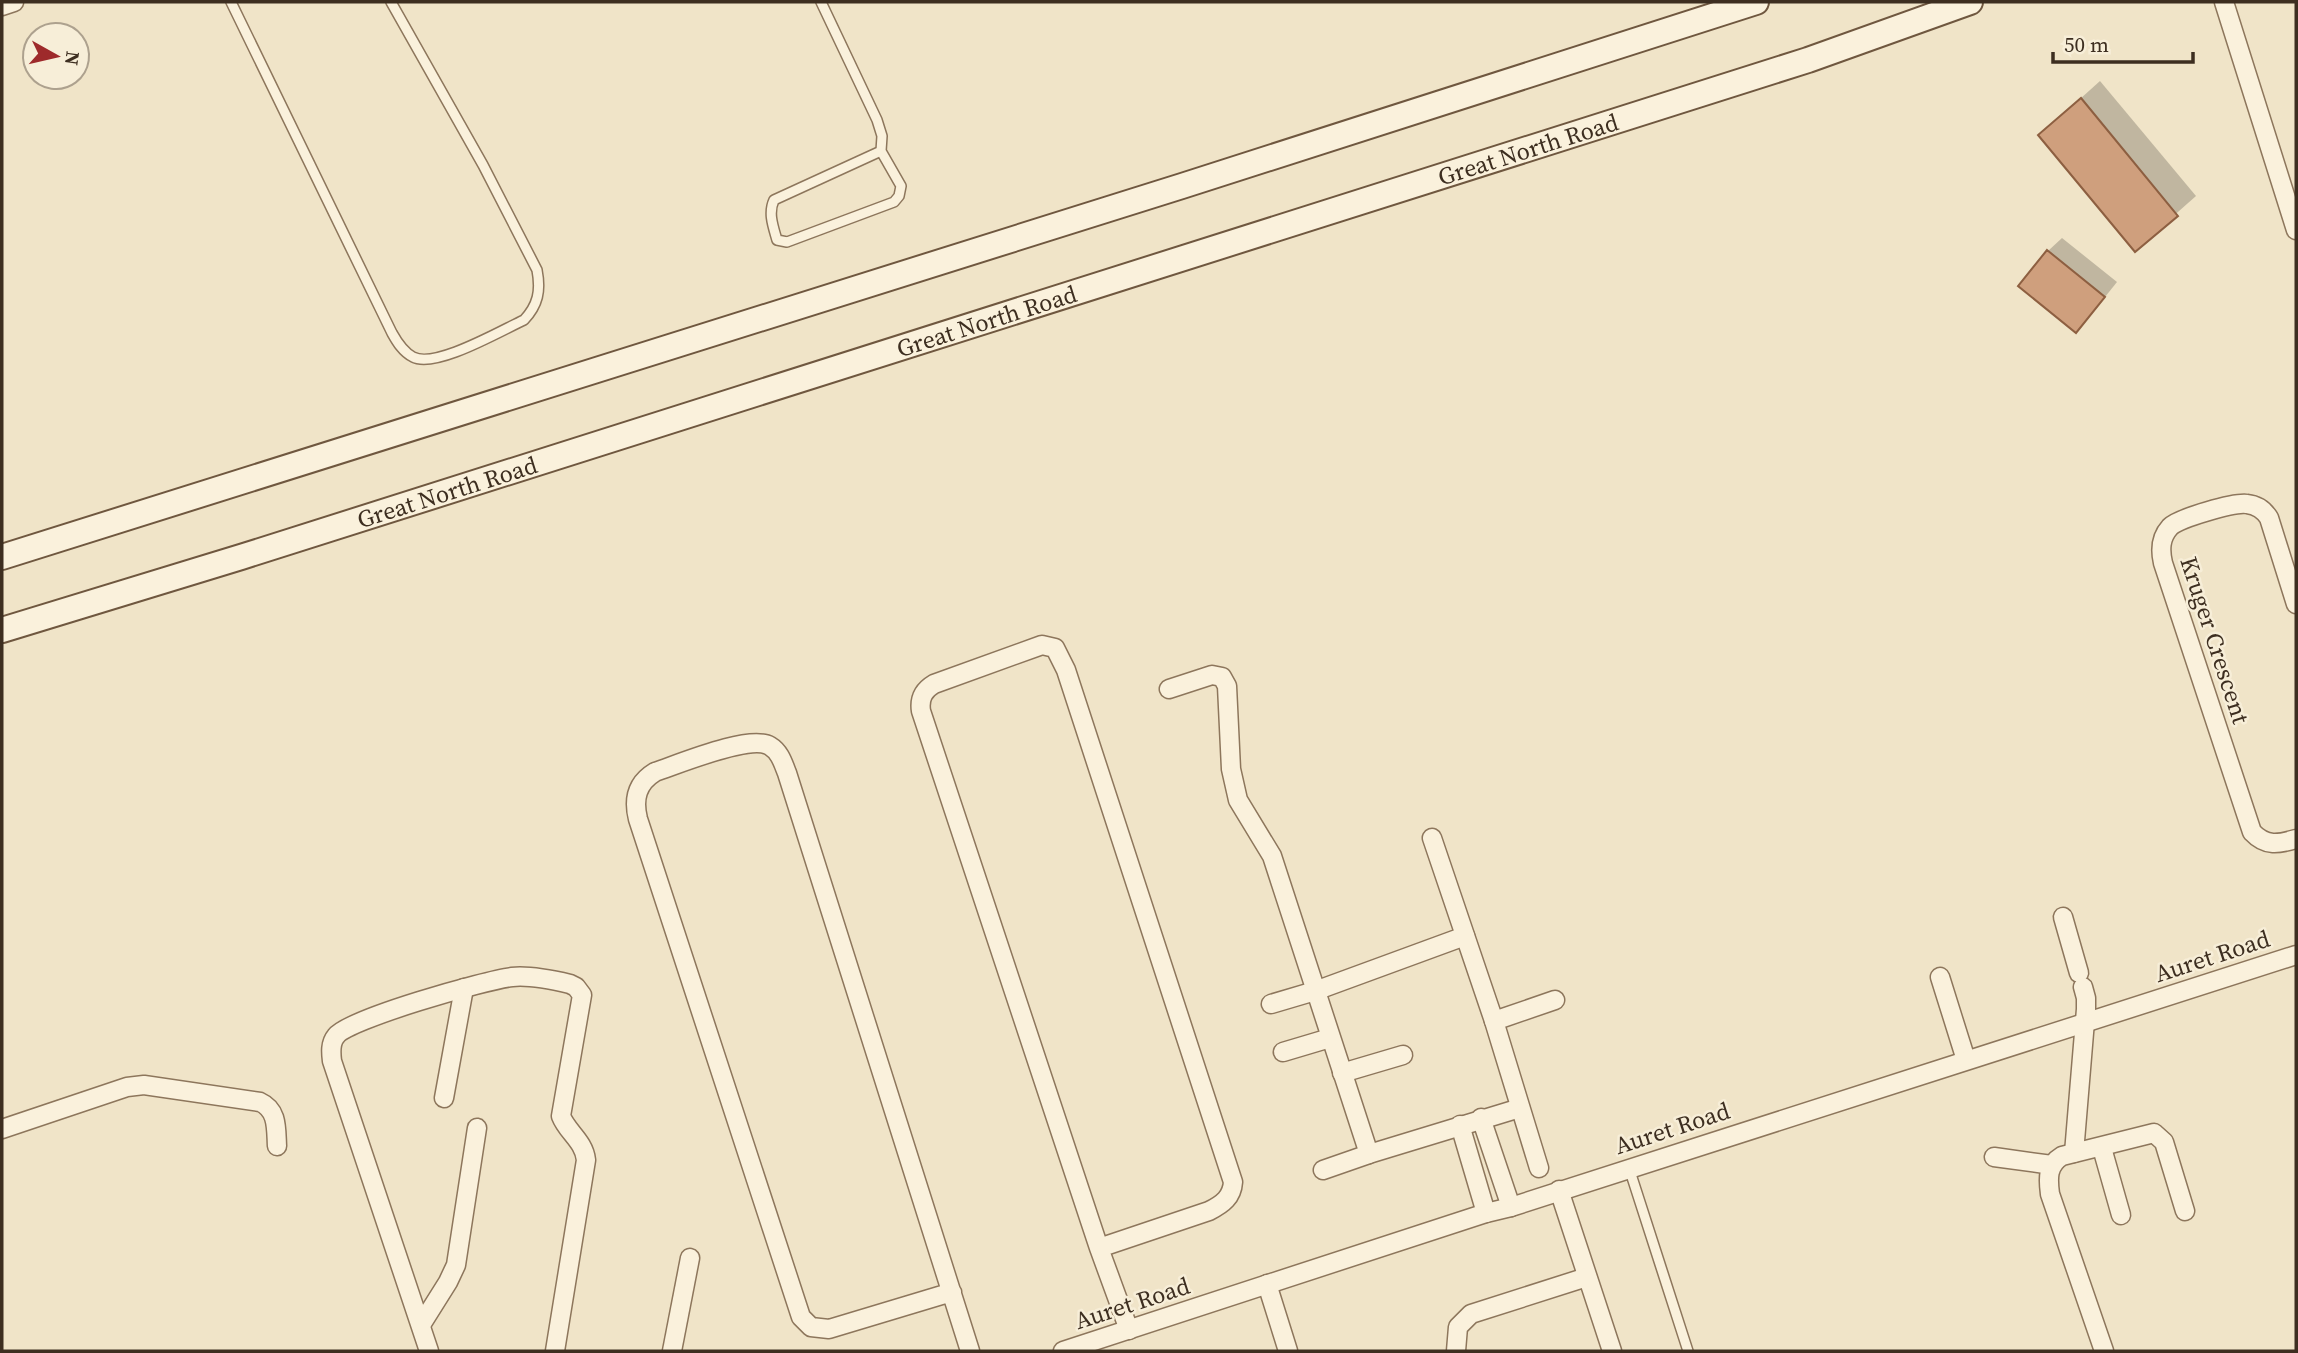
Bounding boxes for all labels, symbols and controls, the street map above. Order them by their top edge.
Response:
north arrow [21,21,91,91]
scale bar [2053,21,2193,65]
text: 50 m [2064,30,2109,59]
text: N [59,50,87,67]
street label: Great North Road [1434,105,1623,193]
street label: Great North Road [892,276,1081,365]
street label: Great North Road [353,448,542,536]
street label: Kruger Crescent [2172,552,2258,728]
street label: Auret Road [2150,922,2274,990]
street label: Auret Road [1610,1094,1734,1162]
street label: Auret Road [1070,1269,1194,1337]

